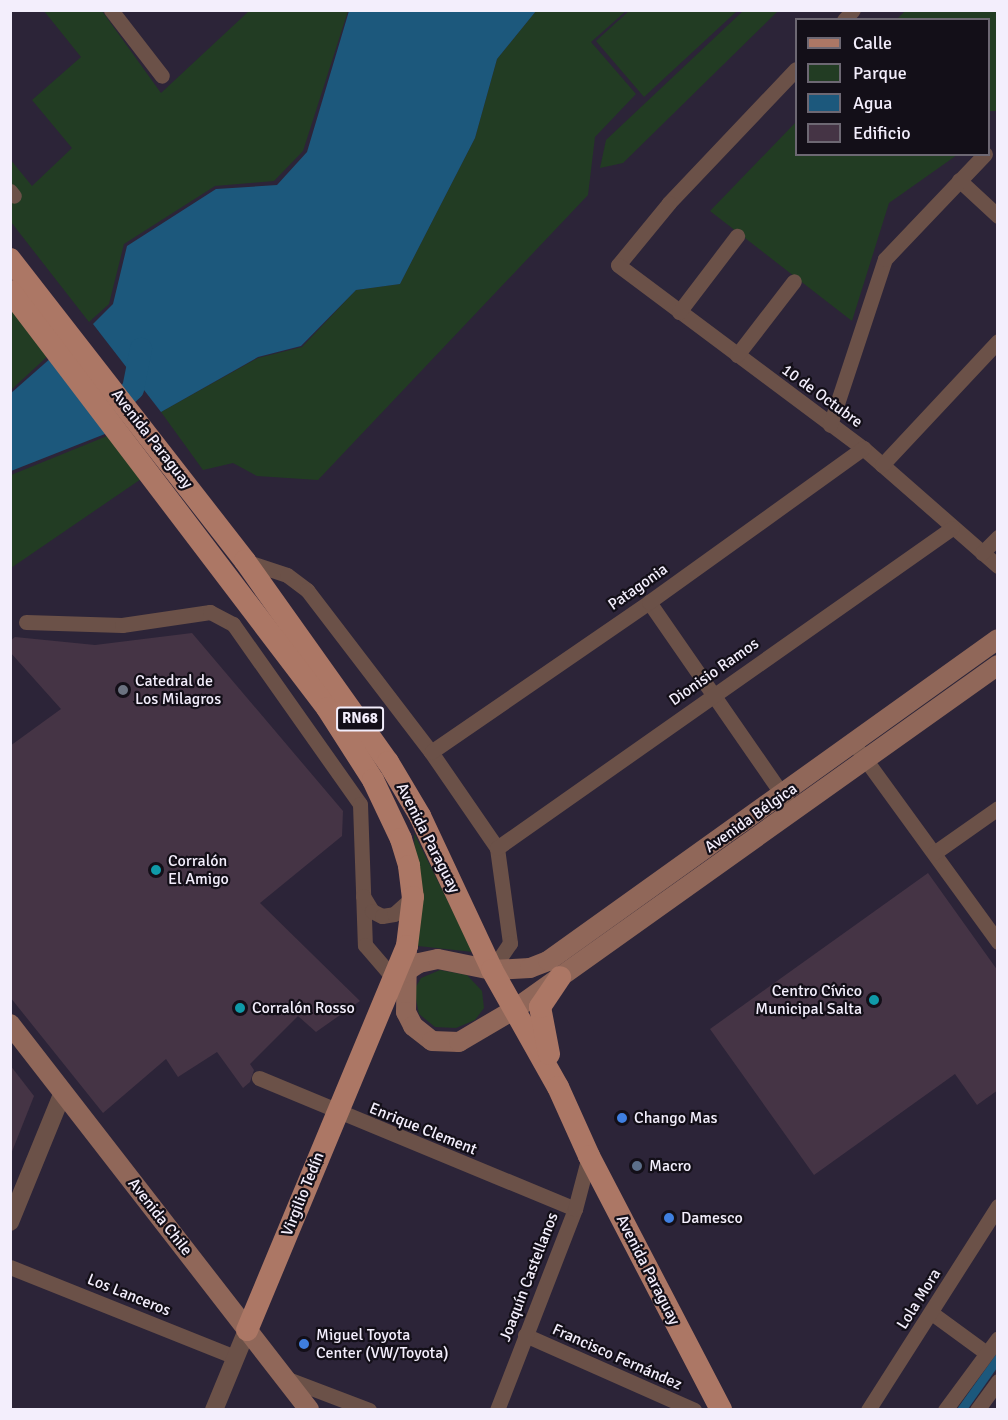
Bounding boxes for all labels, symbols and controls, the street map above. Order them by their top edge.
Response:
legend [795,18,990,156]
text: Calle [853,32,892,54]
text: Parque [853,62,907,84]
text: Agua [853,92,892,114]
text: Edificio [853,122,911,144]
street label: 10 de Octubre [778,360,866,432]
street label: Avenida Paraguay [107,385,197,493]
street label: Patagonia [605,560,671,614]
street label: Dionisio Ramos [666,634,762,710]
place label: Catedral de Los Milagros [135,671,221,709]
marker: Catedral de Los Milagros [116,683,130,697]
road number: RN68 [336,707,384,731]
street label: Avenida Bélgica [701,779,801,857]
street label: Avenida Paraguay [392,780,464,896]
place label: Corralón El Amigo [168,851,229,889]
marker: Corralón El Amigo [149,863,163,877]
place label: Centro Cívico Municipal Salta [755,981,862,1019]
marker: Centro Cívico Municipal Salta [867,993,881,1007]
place label: Corralón Rosso [252,998,355,1018]
marker: Corralón Rosso [233,1001,247,1015]
street label: Enrique Clement [366,1099,480,1159]
place label: Chango Mas [634,1108,718,1128]
marker: Chango Mas [615,1111,629,1125]
street label: Virgilio Tedín [277,1149,329,1239]
place label: Macro [649,1156,691,1176]
marker: Macro [630,1159,644,1173]
street label: Avenida Chile [124,1174,196,1260]
place label: Damesco [681,1208,743,1228]
street label: Joaquín Castellanos [496,1210,562,1344]
marker: Damesco [662,1211,676,1225]
street label: Avenida Paraguay [612,1212,684,1328]
street label: Lola Mora [893,1265,945,1333]
street label: Los Lanceros [85,1270,173,1320]
street label: Francisco Fernández [549,1320,685,1394]
place label: Miguel Toyota Center (VW/Toyota) [316,1325,449,1363]
marker: Miguel Toyota Center (VW/Toyota) [297,1337,311,1351]

